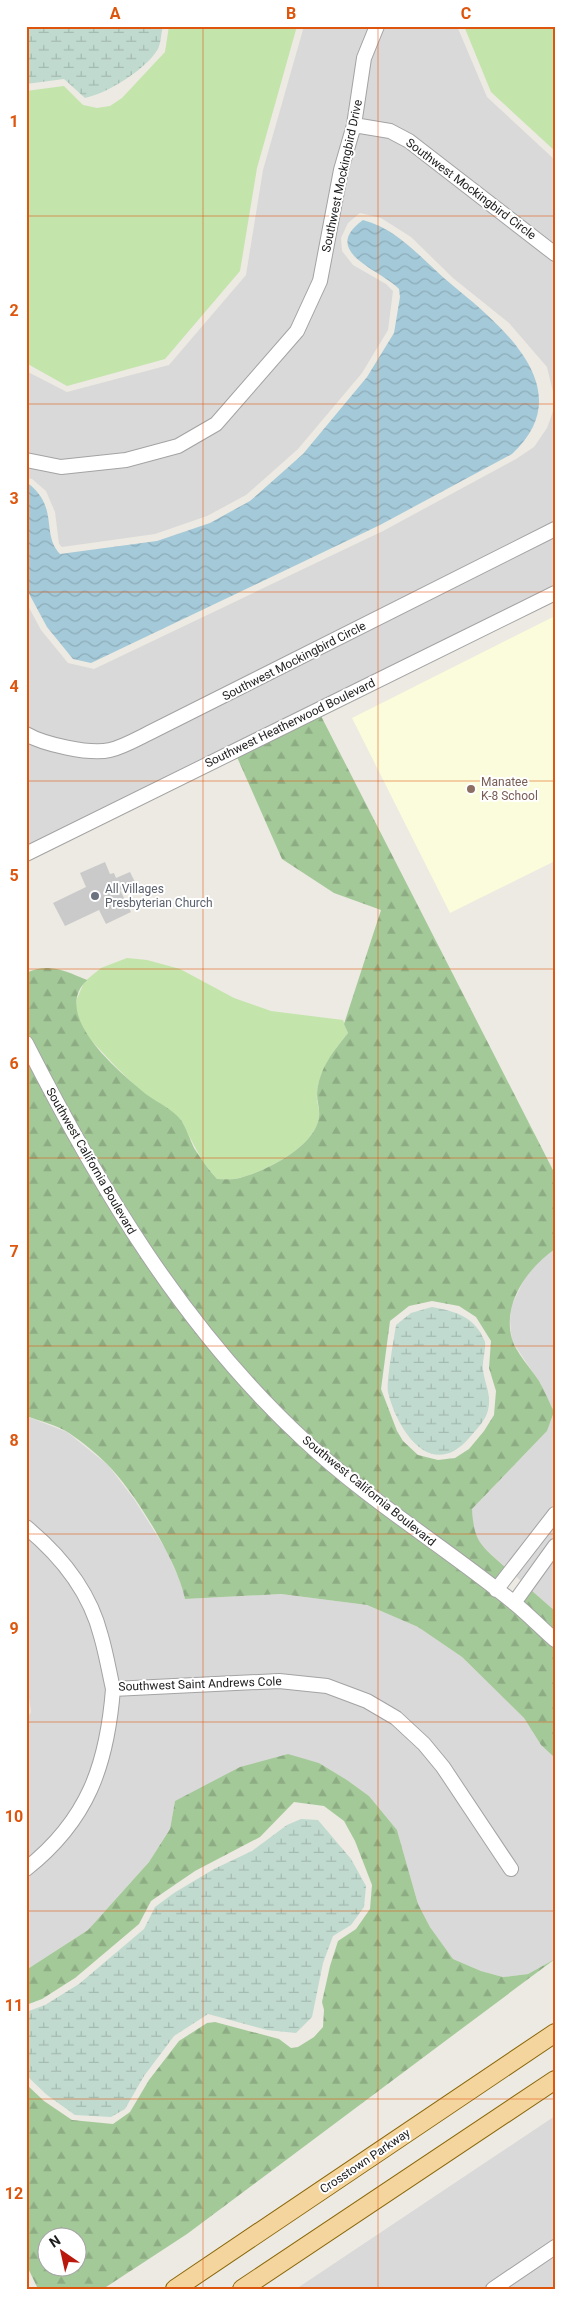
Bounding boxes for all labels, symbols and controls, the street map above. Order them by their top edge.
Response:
text: A [110,4,121,23]
text: B [286,4,296,23]
text: C [461,4,471,23]
street label: Southwest Mockingbird Drive [319,98,365,254]
text: 1 [9,112,19,131]
street label: Southwest Mockingbird Circle [403,136,539,242]
text: 2 [9,301,19,320]
text: 3 [9,489,19,508]
street label: Southwest Mockingbird Circle [220,619,368,703]
street label: Southwest Heatherwood Boulevard [203,676,377,770]
text: 4 [9,677,19,696]
place label: Manatee K-8 School [481,775,538,803]
marker: Manatee K-8 School [465,783,477,795]
text: 5 [9,866,19,885]
place label: All Villages Presbyterian Church [105,882,213,910]
marker: All Villages Presbyterian Church [89,890,101,902]
text: 6 [9,1054,19,1073]
street label: Southwest California Boulevard [43,1085,139,1237]
text: 7 [9,1242,19,1261]
text: 8 [9,1431,19,1450]
street label: Southwest California Boulevard [300,1433,438,1549]
text: 9 [9,1619,19,1638]
street label: Southwest Saint Andrews Cole [118,1674,282,1694]
text: 10 [5,1807,23,1826]
text: 11 [5,1996,23,2015]
street label: Crosstown Parkway [317,2126,413,2196]
text: 12 [5,2184,23,2203]
north arrow [38,2228,88,2278]
text: N [46,2232,63,2251]

